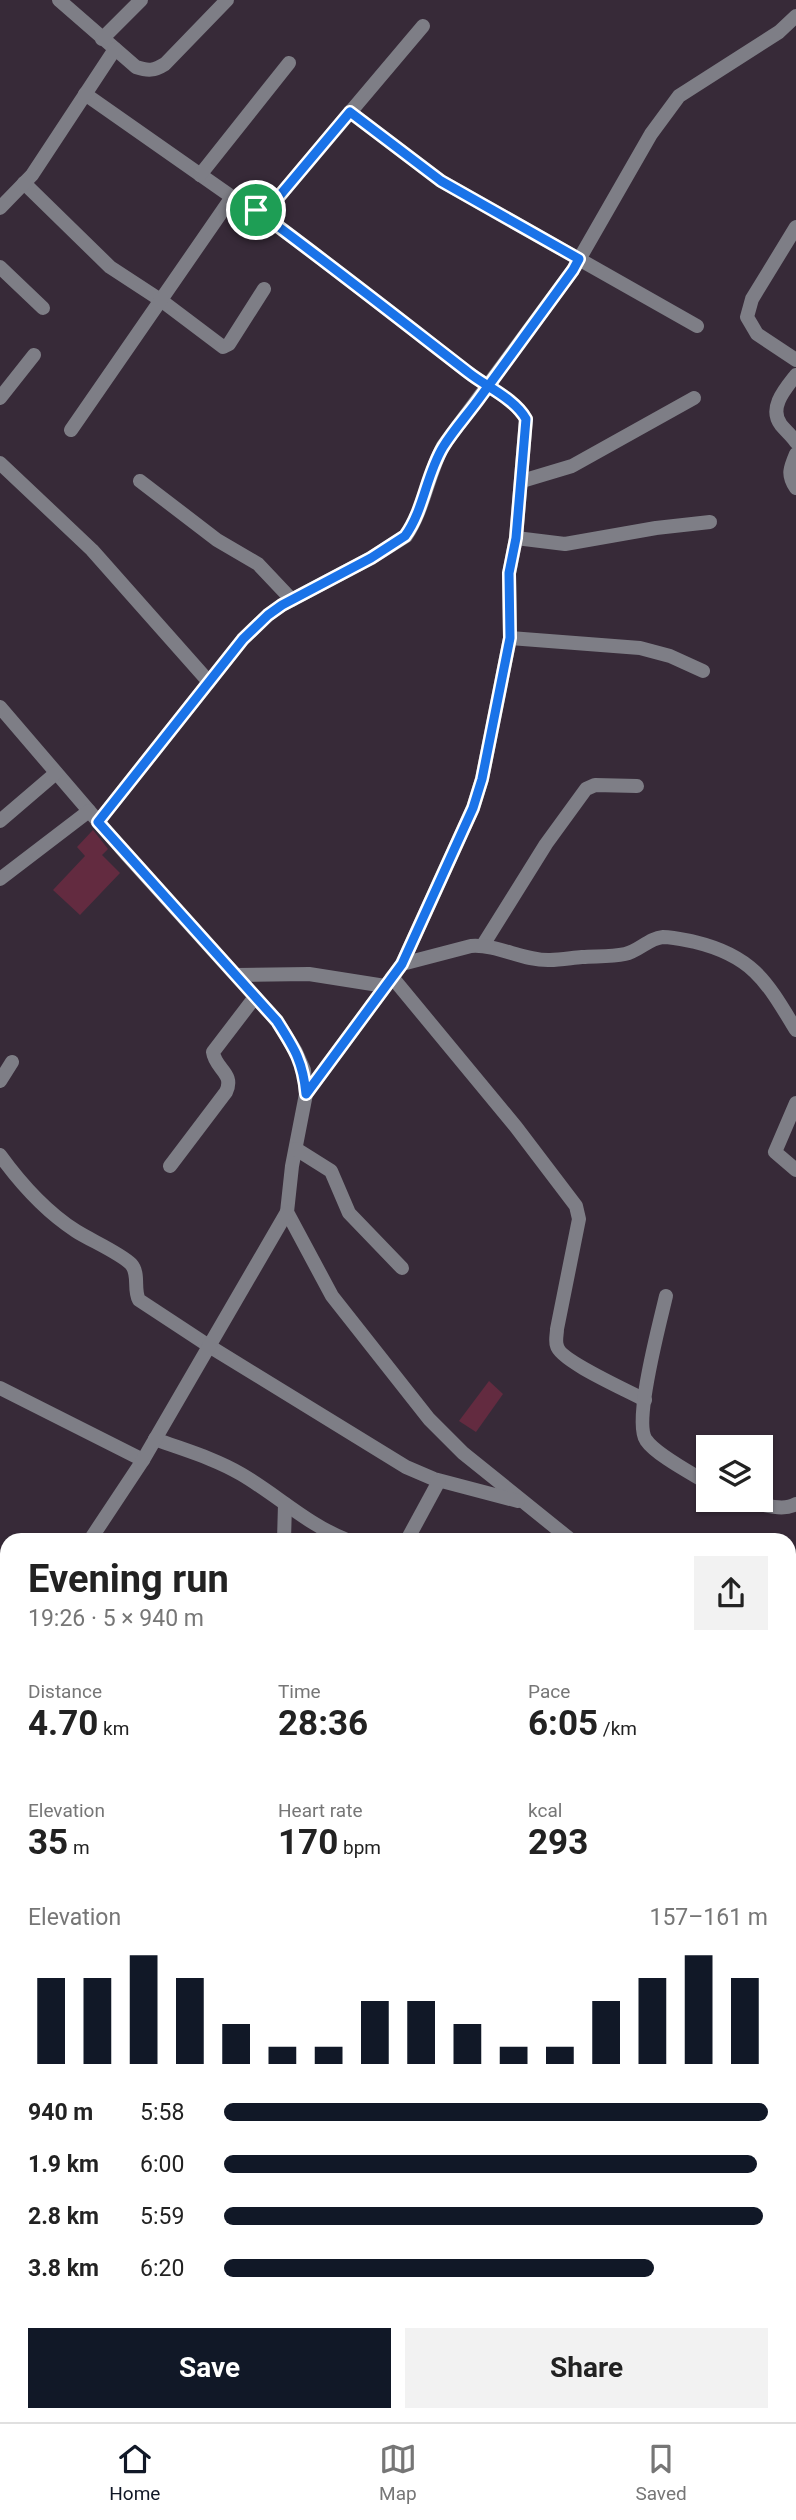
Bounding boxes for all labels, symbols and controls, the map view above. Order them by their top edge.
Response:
pin [226,180,286,240]
icon: arrive [237,191,275,229]
map controls [696,1435,773,1512]
button: layers [696,1435,773,1512]
button: share [694,1556,768,1630]
text: Evening run [28,1557,229,1601]
text: 19:26 · 5 × 940 m [28,1605,204,1632]
text: Distance [28,1680,102,1703]
text: Time [278,1680,321,1703]
text: Pace [528,1680,570,1703]
text: 4.70 [28,1703,98,1744]
text: 28:36 [278,1703,368,1744]
text: 6:05 [528,1703,598,1744]
text: km [98,1717,129,1740]
text: /km [598,1717,637,1740]
text: Elevation [28,1799,105,1822]
text: Heart rate [278,1799,363,1822]
text: kcal [528,1799,562,1822]
text: 35 [28,1822,68,1863]
text: 170 [278,1822,338,1863]
text: 293 [528,1822,588,1863]
text: m [68,1836,90,1859]
text: bpm [338,1836,381,1859]
text: Elevation [28,1904,121,1931]
text: 157–161 m [649,1904,768,1931]
text: 940 m [28,2099,93,2126]
text: 5:58 [140,2099,184,2126]
text: 1.9 km [28,2151,99,2178]
text: 6:00 [140,2151,184,2178]
text: 2.8 km [28,2203,99,2230]
text: 5:59 [140,2203,184,2230]
text: 3.8 km [28,2255,99,2282]
text: 6:20 [140,2255,184,2282]
button: Save [28,2328,391,2408]
button: Share [405,2328,768,2408]
tab: Home [109,2440,160,2505]
tab: Map [379,2440,417,2505]
tab: Saved [635,2440,687,2505]

